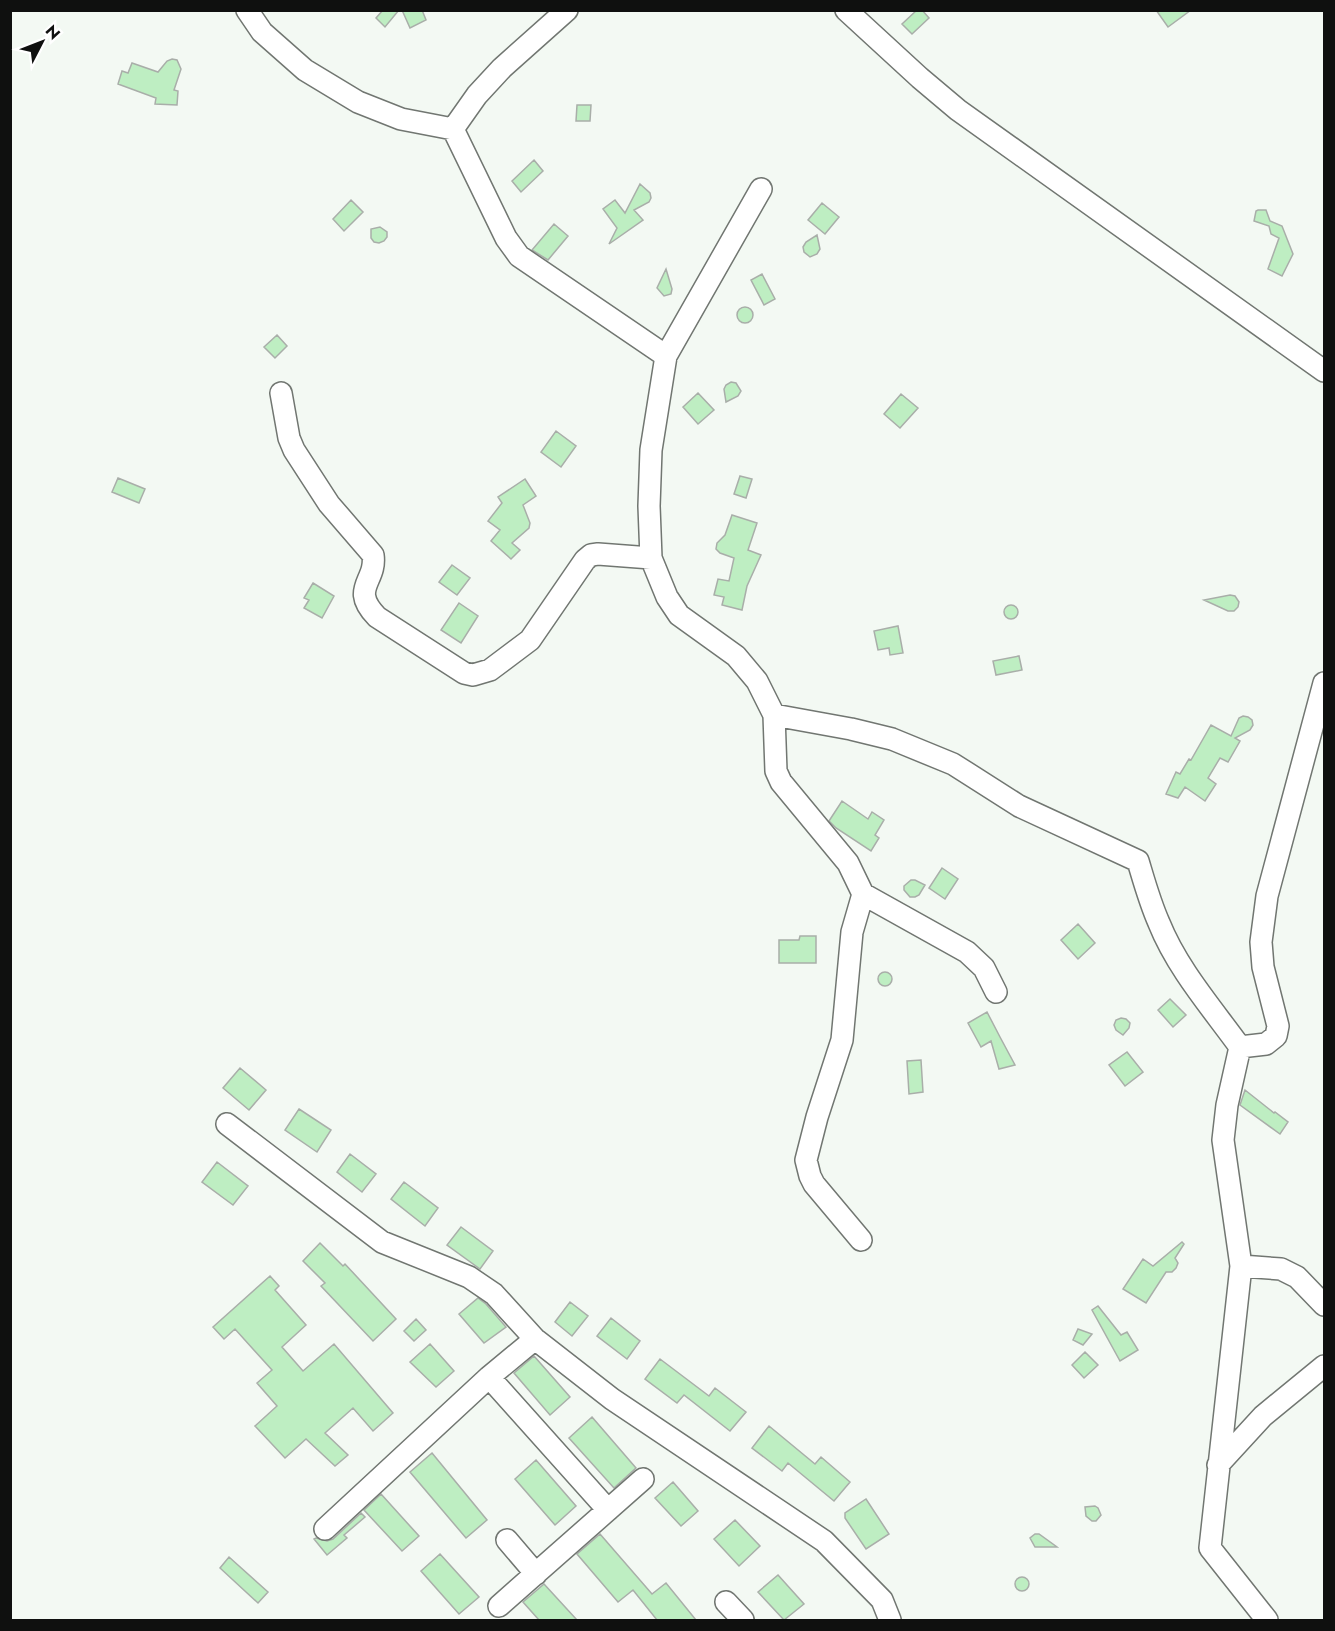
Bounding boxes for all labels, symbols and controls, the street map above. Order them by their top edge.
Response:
north arrow [12,12,72,72]
text: N [40,20,66,45]

